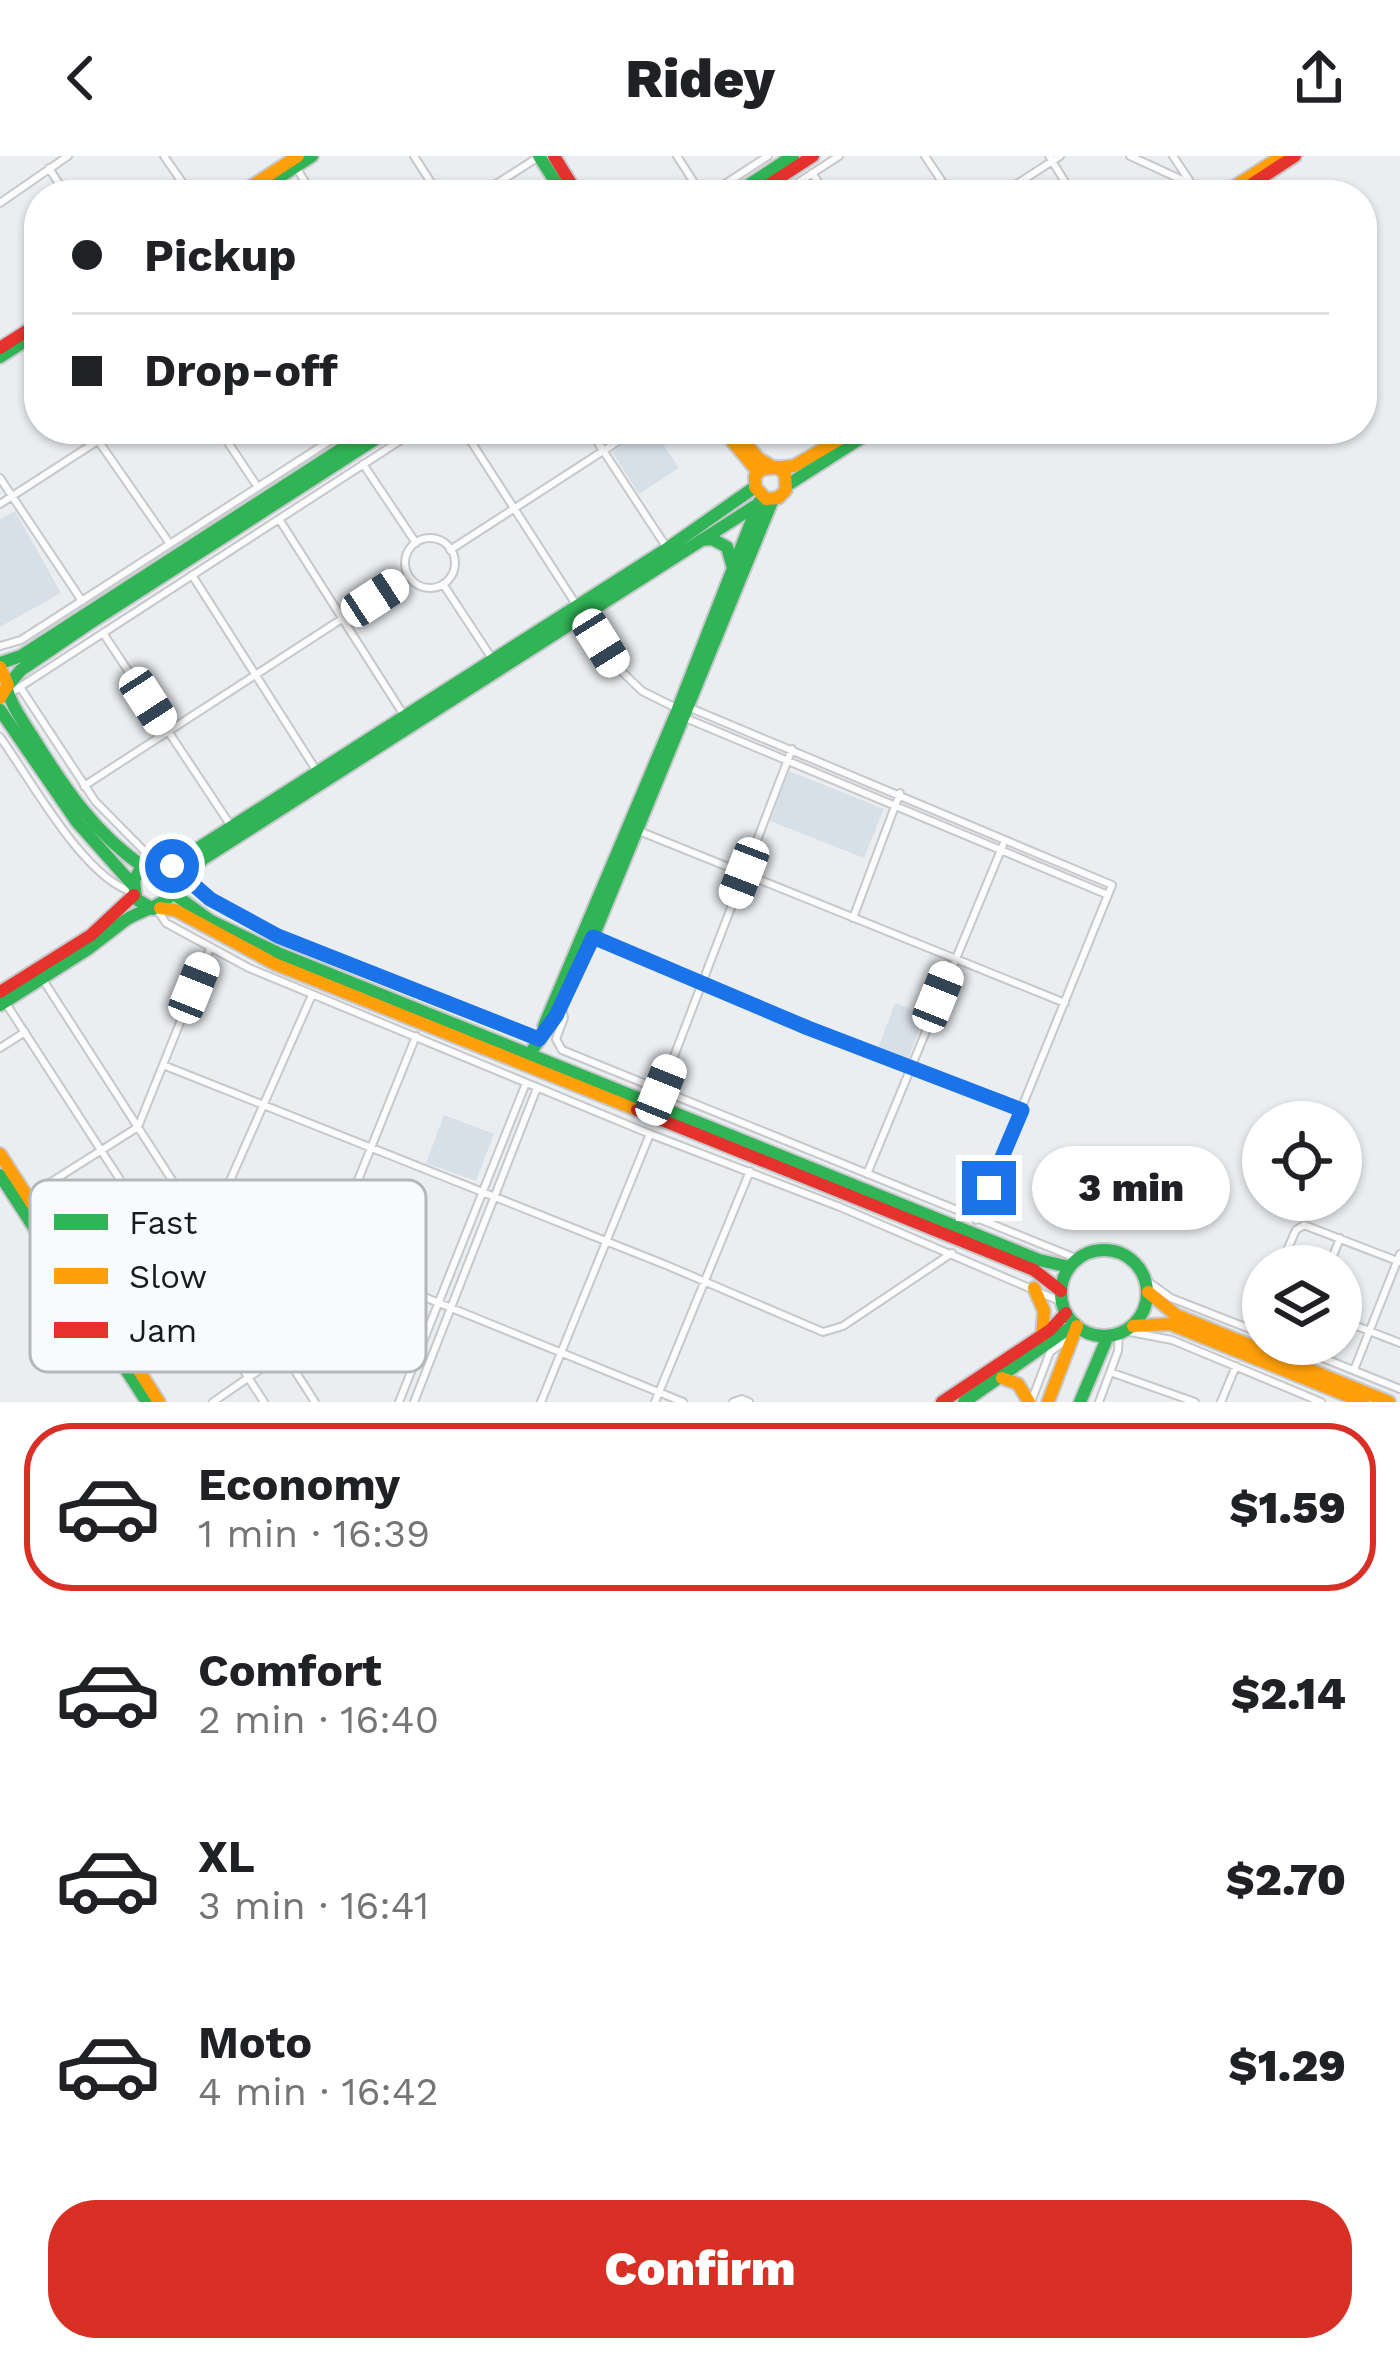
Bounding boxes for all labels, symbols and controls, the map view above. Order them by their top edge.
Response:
icon: back [48,45,114,111]
icon: share [1286,45,1352,111]
text: Ridey [625,47,775,110]
text: Pickup [144,229,296,282]
text: Drop-off [144,344,338,397]
car [335,563,415,633]
car [567,603,635,683]
car [113,661,183,741]
car [714,833,774,913]
route start [145,839,199,893]
car [164,948,224,1028]
car [908,957,968,1037]
car [631,1050,691,1130]
map controls [1242,1101,1362,1365]
button: locate [1242,1101,1362,1221]
callout: 3 min [1031,1146,1229,1230]
route end [962,1161,1016,1215]
text: 3 min [1078,1165,1184,1210]
legend [30,1180,426,1372]
text: Fast [129,1203,198,1242]
button: layers [1242,1245,1362,1365]
text: Slow [129,1257,207,1296]
text: Jam [129,1311,197,1350]
icon: car [54,1453,162,1561]
text: Economy [198,1458,400,1511]
text: $1.59 [1229,1481,1346,1534]
text: 1 min · 16:39 [198,1511,430,1556]
icon: car [54,1639,162,1747]
text: Comfort [198,1644,382,1697]
text: $2.14 [1231,1667,1346,1720]
text: 2 min · 16:40 [198,1697,439,1742]
icon: car [54,1825,162,1933]
text: XL [198,1830,255,1883]
text: $2.70 [1226,1853,1346,1906]
text: 3 min · 16:41 [198,1883,429,1928]
icon: car [54,2011,162,2119]
text: Moto [198,2016,312,2069]
text: $1.29 [1229,2039,1346,2092]
text: 4 min · 16:42 [198,2069,438,2114]
button: Confirm [48,2200,1352,2338]

